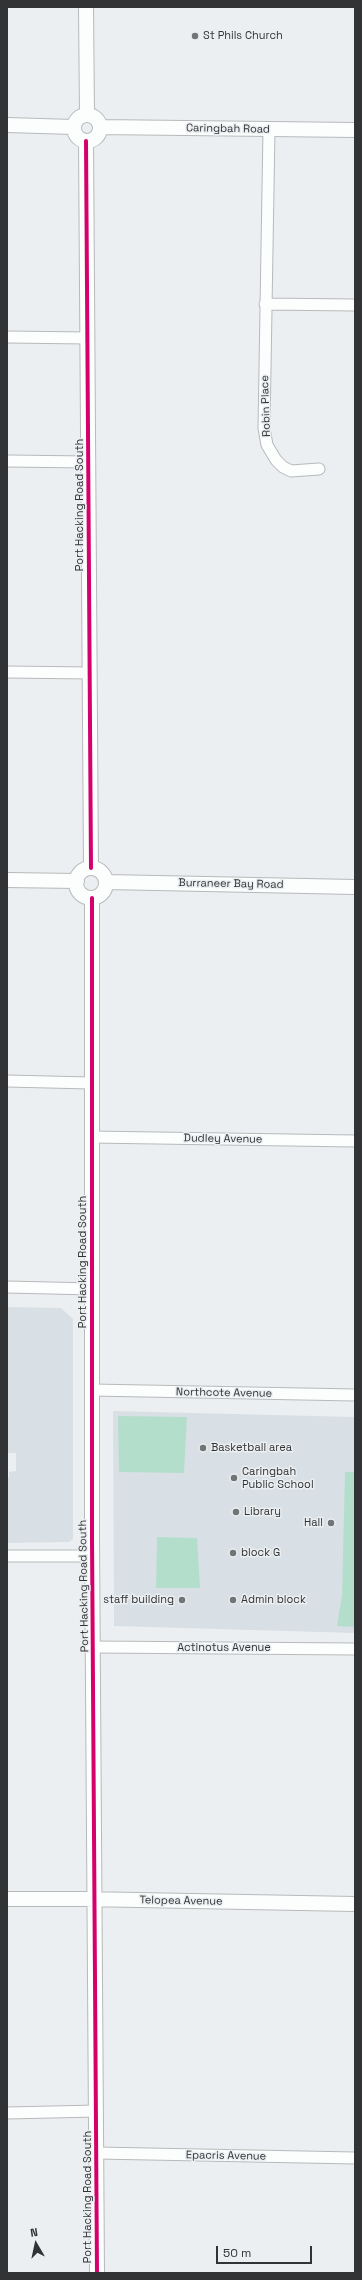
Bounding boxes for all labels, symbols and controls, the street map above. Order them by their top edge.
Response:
place label: St Phils Church [203,29,283,43]
marker: St Phils Church [190,31,200,41]
street label: Caringbah Road [186,122,270,136]
street label: Robin Place [258,375,274,437]
street label: Port Hacking Road South [73,439,87,571]
street label: Burraneer Bay Road [178,876,284,892]
street label: Dudley Avenue [184,1132,262,1146]
street label: Port Hacking Road South [76,1196,90,1328]
street label: Northcote Avenue [176,1386,272,1400]
place label: Basketball area [211,1441,292,1455]
marker: Basketball area [198,1443,208,1453]
place label: Caringbah Public School [242,1465,314,1491]
marker: Caringbah Public School [229,1473,239,1483]
place label: Library [244,1505,281,1519]
marker: Library [231,1507,241,1517]
place label: Hall [304,1516,323,1530]
marker: Hall [326,1518,336,1528]
street label: Port Hacking Road South [76,1520,92,1652]
place label: block G [241,1546,280,1560]
marker: block G [228,1548,238,1558]
place label: staff building [103,1593,174,1607]
place label: Admin block [241,1593,306,1607]
marker: staff building [177,1595,187,1605]
marker: Admin block [228,1595,238,1605]
street label: Actinotus Avenue [177,1641,271,1655]
street label: Telopea Avenue [139,1894,223,1908]
street label: Port Hacking Road South [81,2131,95,2263]
street label: Epacris Avenue [186,2149,266,2163]
north arrow [16,2224,56,2264]
text: N [29,2225,39,2240]
scale bar [218,2238,314,2264]
text: 50 m [223,2245,251,2261]

